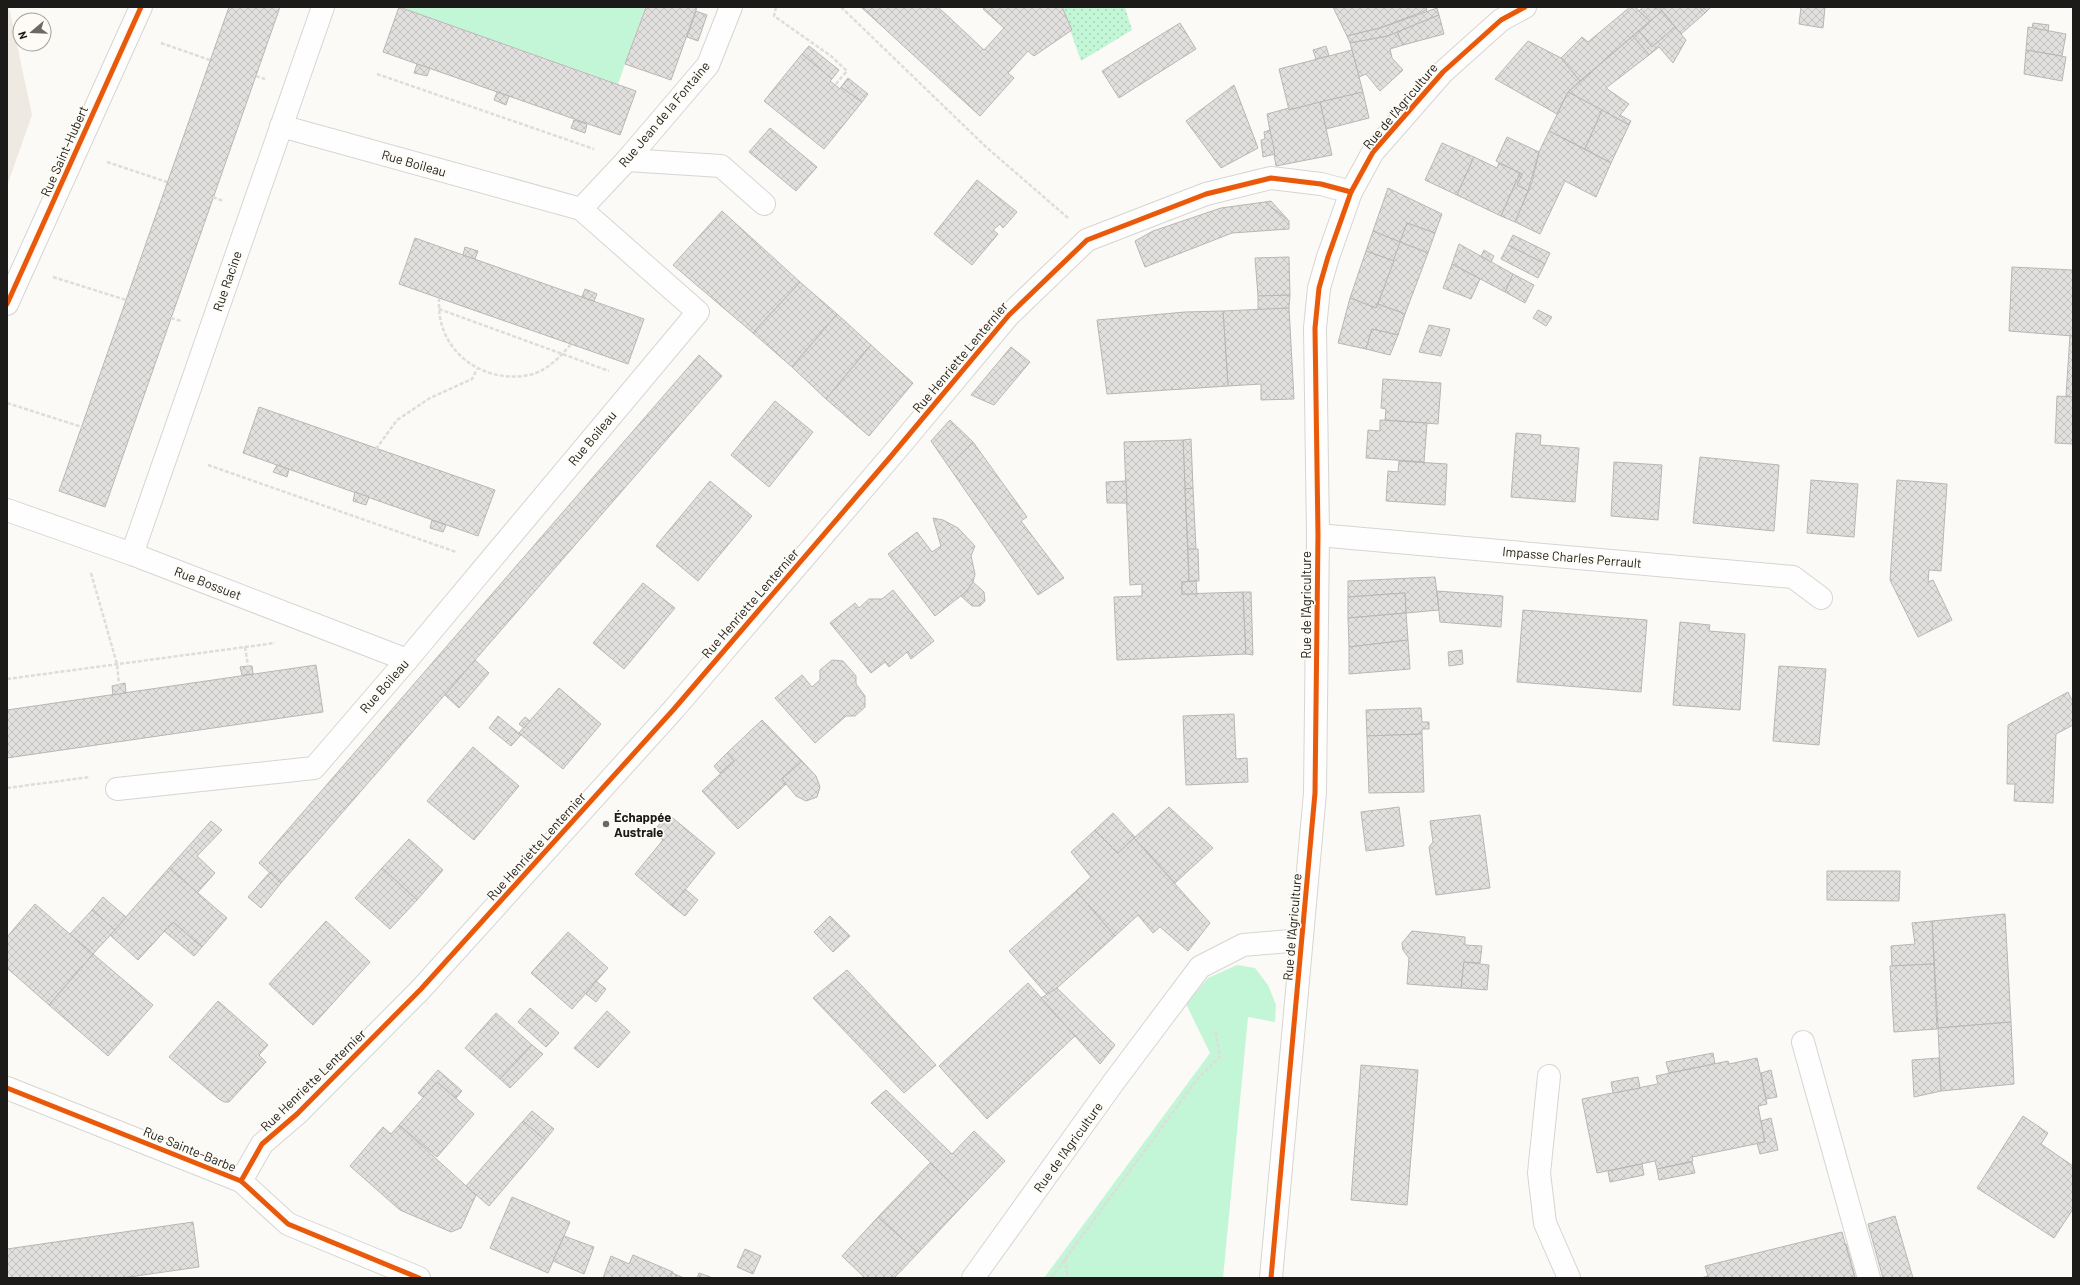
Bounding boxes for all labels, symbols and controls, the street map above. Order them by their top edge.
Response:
north arrow [12,12,52,52]
text: N [15,30,29,41]
street label: Rue Jean de la Fontaine [615,58,713,170]
street label: Rue de l'Agriculture [1359,60,1441,152]
street label: Rue Saint-Hubert [37,103,91,199]
street label: Rue Boileau [380,146,448,180]
street label: Rue Racine [209,249,245,313]
street label: Rue Henriette Lenternier [909,298,1011,416]
street label: Rue Boileau [565,407,619,469]
street label: Impasse Charles Perrault [1502,543,1642,571]
street label: Rue Henriette Lenternier [698,545,802,661]
street label: Rue de l'Agriculture [1298,551,1314,659]
street label: Rue Bossuet [172,563,244,603]
street label: Rue Boileau [356,656,412,716]
street label: Rue Henriette Lenternier [483,788,589,903]
place label: Échappée Australe [614,809,671,840]
marker: Échappée Australe [601,819,611,829]
street label: Rue de l'Agriculture [1279,873,1305,981]
street label: Rue Henriette Lenternier [257,1025,369,1134]
street label: Rue de l'Agriculture [1030,1099,1106,1195]
street label: Rue Sainte-Barbe [141,1123,239,1175]

